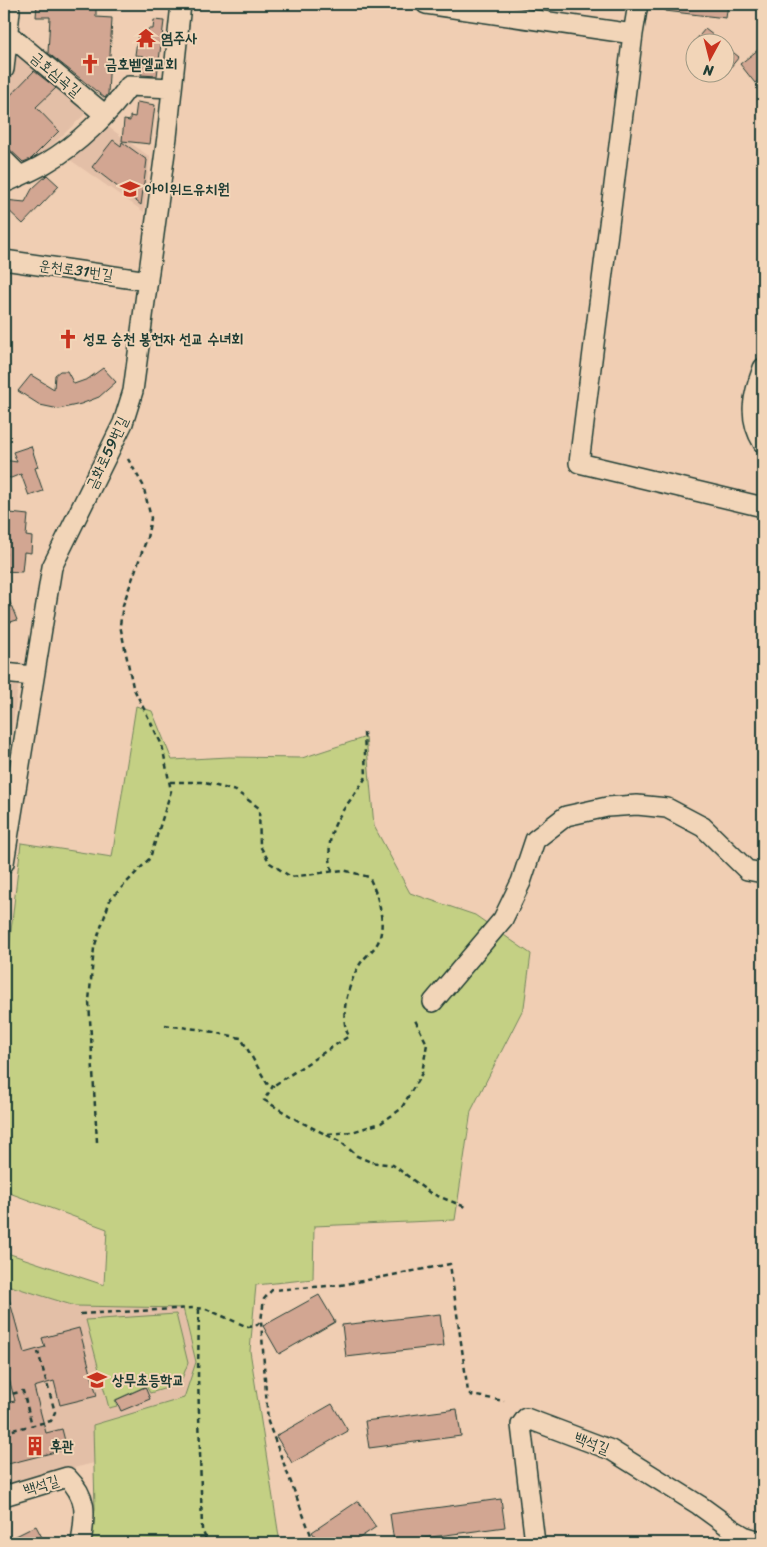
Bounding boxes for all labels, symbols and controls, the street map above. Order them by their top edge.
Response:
place label: 염주사 [161,25,197,51]
temple icon: 염주사 [135,27,157,49]
north arrow [684,32,734,82]
street label: 금호심곡길 [25,45,87,103]
place label: 금호벧엘교회 [105,51,177,77]
church icon: 금호벧엘교회 [79,53,101,75]
text: N [702,57,716,84]
place label: 아이위드유치원 [144,176,230,202]
school or university icon: 아이위드유치원 [119,178,141,200]
street label: 운천로31번길 [37,252,115,288]
place label: 성모 승천 봉헌자 선교 수녀회 [83,326,243,352]
church icon: 성모 승천 봉헌자 선교 수녀회 [57,328,79,350]
street label: 금화로59번길 [79,412,135,494]
place label: 상무초등학교 [112,1367,184,1393]
school or university icon: 상무초등학교 [86,1369,108,1391]
street label: 백석길 [570,1424,614,1462]
place label: 후관 [50,1433,74,1459]
building icon: 후관 [24,1435,46,1457]
street label: 백석길 [20,1467,62,1503]

